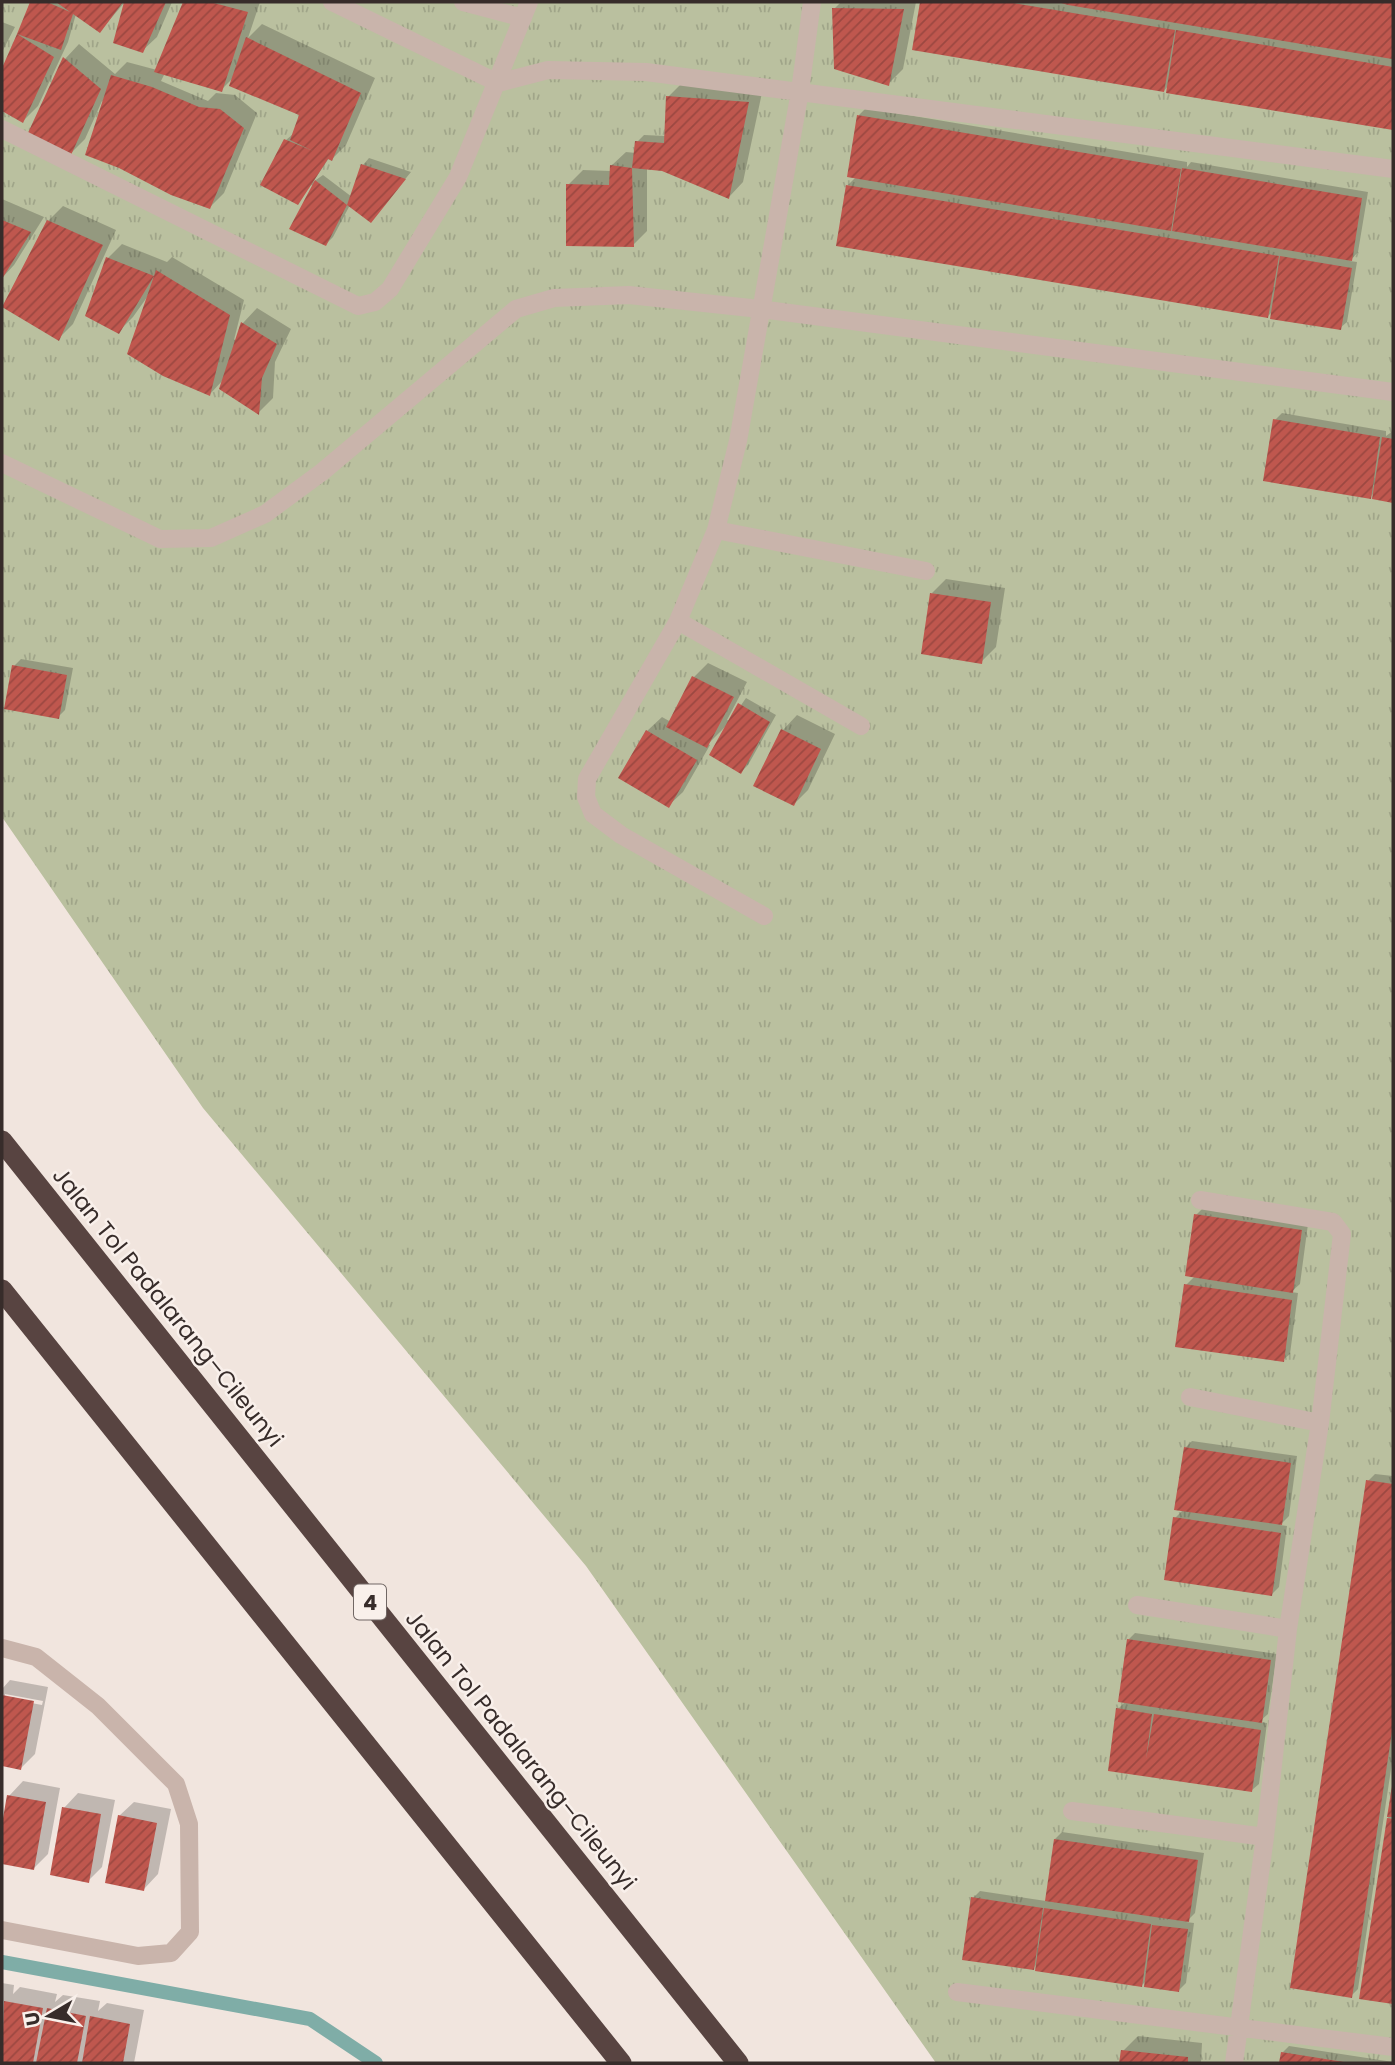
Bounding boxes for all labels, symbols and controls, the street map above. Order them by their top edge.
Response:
street label: Jalan Tol Padalarang–Cileunyi [45,1160,291,1454]
road number: 4 [354,1584,386,1620]
street label: Jalan Tol Padalarang–Cileunyi [398,1603,644,1897]
north arrow [14,1981,84,2051]
text: U [18,2010,47,2028]

